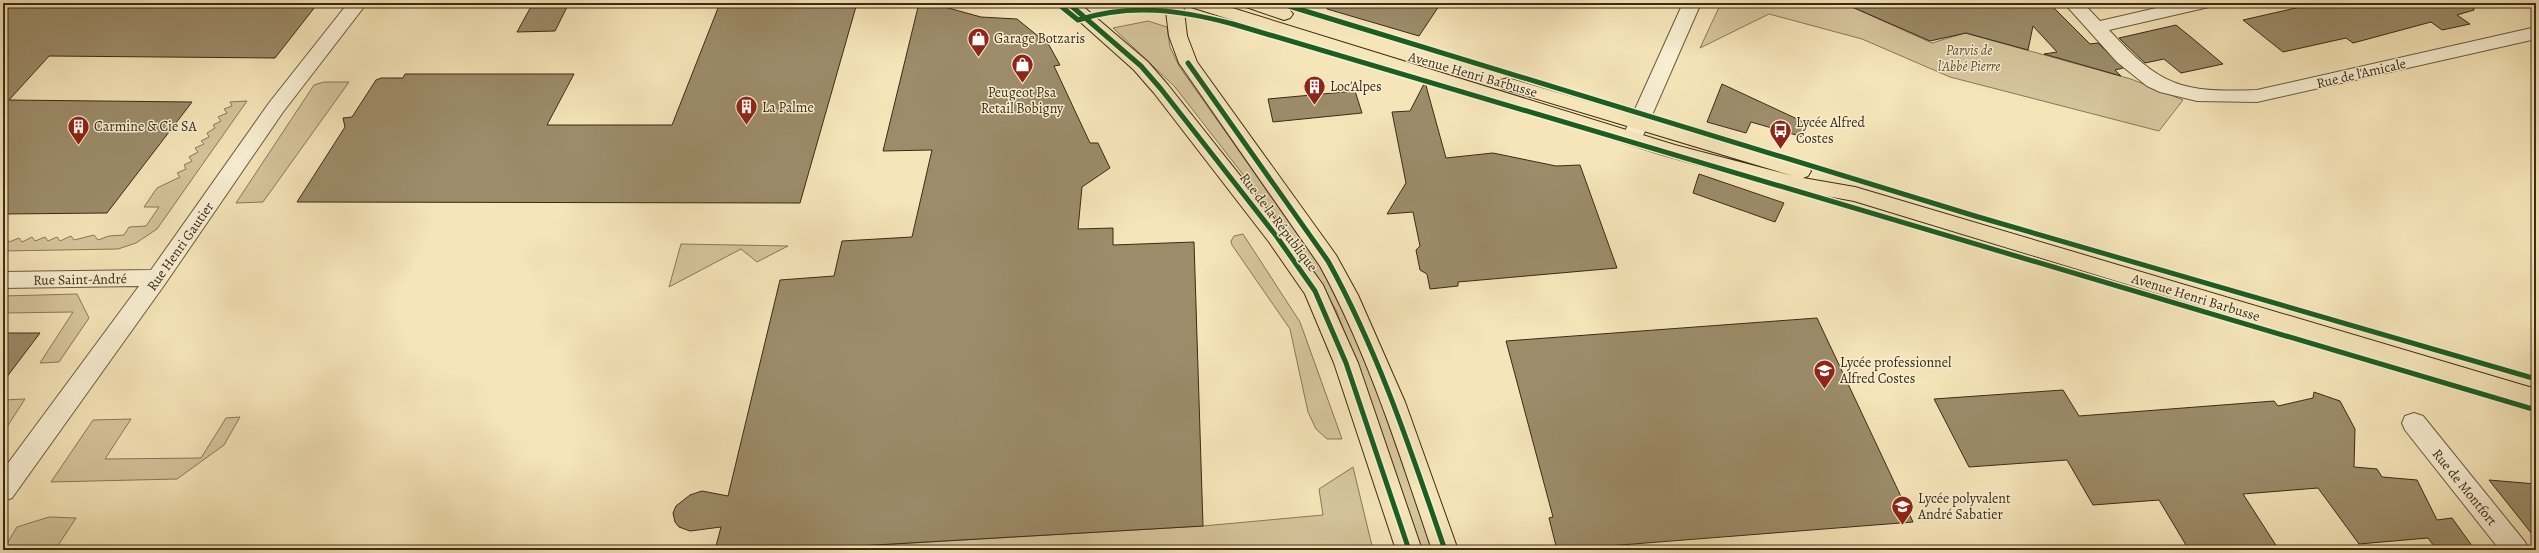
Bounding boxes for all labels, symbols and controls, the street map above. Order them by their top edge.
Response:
shop icon: Garage Botzaris [965,25,991,58]
place label: Garage Botzaris [994,29,1085,48]
park label: Parvis de l'Abbé Pierre [1938,41,2000,76]
street label: Avenue Henri Barbusse [1405,47,1540,102]
shop icon: Peugeot Psa Retail Bobigny [1009,51,1035,84]
street label: Rue de l'Amicale [2314,54,2408,93]
building icon: Loc'Alpes [1302,73,1328,106]
place label: Loc'Alpes [1330,77,1382,96]
place label: Peugeot Psa Retail Bobigny [981,83,1064,118]
building icon: La Palme [733,94,759,127]
place label: La Palme [762,98,814,117]
building icon: Carmine & Cie SA [66,113,92,146]
place label: Lycée Alfred Costes [1796,113,1865,148]
place label: Carmine & Cie SA [94,117,197,136]
bus stop icon: Lycée Alfred Costes [1768,117,1794,150]
street label: Rue de la République [1235,169,1322,276]
street label: Rue Henri Gautier [143,197,219,295]
street label: Rue Saint-André [33,269,127,290]
street label: Avenue Henri Barbusse [2128,269,2262,326]
place label: Lycée professionnel Alfred Costes [1839,353,1952,388]
school or university icon: Lycée professionnel Alfred Costes [1812,357,1838,390]
street label: Rue de Montfort [2428,445,2502,530]
place label: Lycée polyvalent André Sabatier [1917,489,2011,524]
school or university icon: Lycée polyvalent André Sabatier [1890,493,1916,526]

